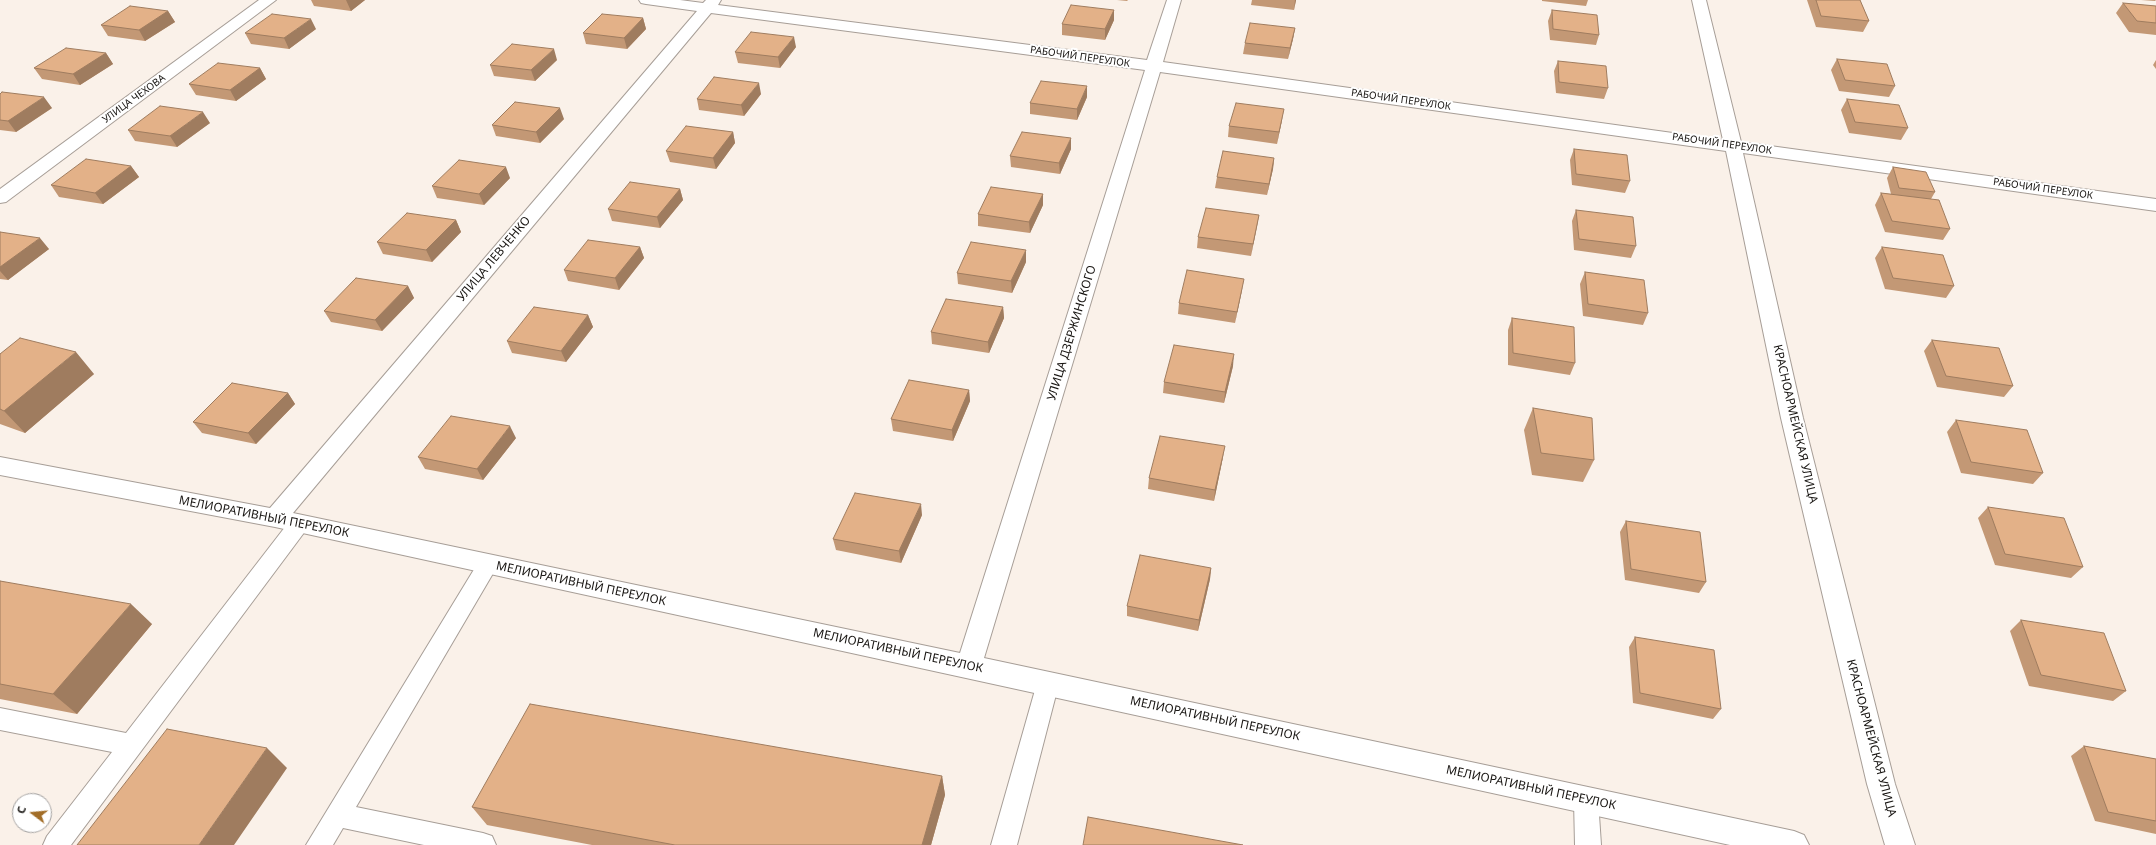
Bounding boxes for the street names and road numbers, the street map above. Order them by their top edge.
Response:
street label: РАБОЧИЙ ПЕРЕУЛОК [1029,44,1131,70]
street label: УЛИЦА ЧЕХОВА [100,72,168,126]
street label: РАБОЧИЙ ПЕРЕУЛОК [1350,87,1452,113]
street label: РАБОЧИЙ ПЕРЕУЛОК [1671,131,1773,157]
street label: РАБОЧИЙ ПЕРЕУЛОК [1992,176,2094,202]
street label: УЛИЦА ЛЕВЧЕНКО [454,214,534,304]
street label: УЛИЦА ДЗЕРЖИНСКОГО [1045,264,1099,402]
street label: КРАСНОАРМЕЙСКАЯ УЛИЦА [1770,343,1820,505]
street label: МЕЛИОРАТИВНЫЙ ПЕРЕУЛОК [178,493,350,541]
street label: МЕЛИОРАТИВНЫЙ ПЕРЕУЛОК [495,559,667,609]
street label: МЕЛИОРАТИВНЫЙ ПЕРЕУЛОК [812,626,984,676]
street label: КРАСНОАРМЕЙСКАЯ УЛИЦА [1843,658,1899,818]
street label: МЕЛИОРАТИВНЫЙ ПЕРЕУЛОК [1129,694,1301,744]
street label: МЕЛИОРАТИВНЫЙ ПЕРЕУЛОК [1445,763,1617,813]

